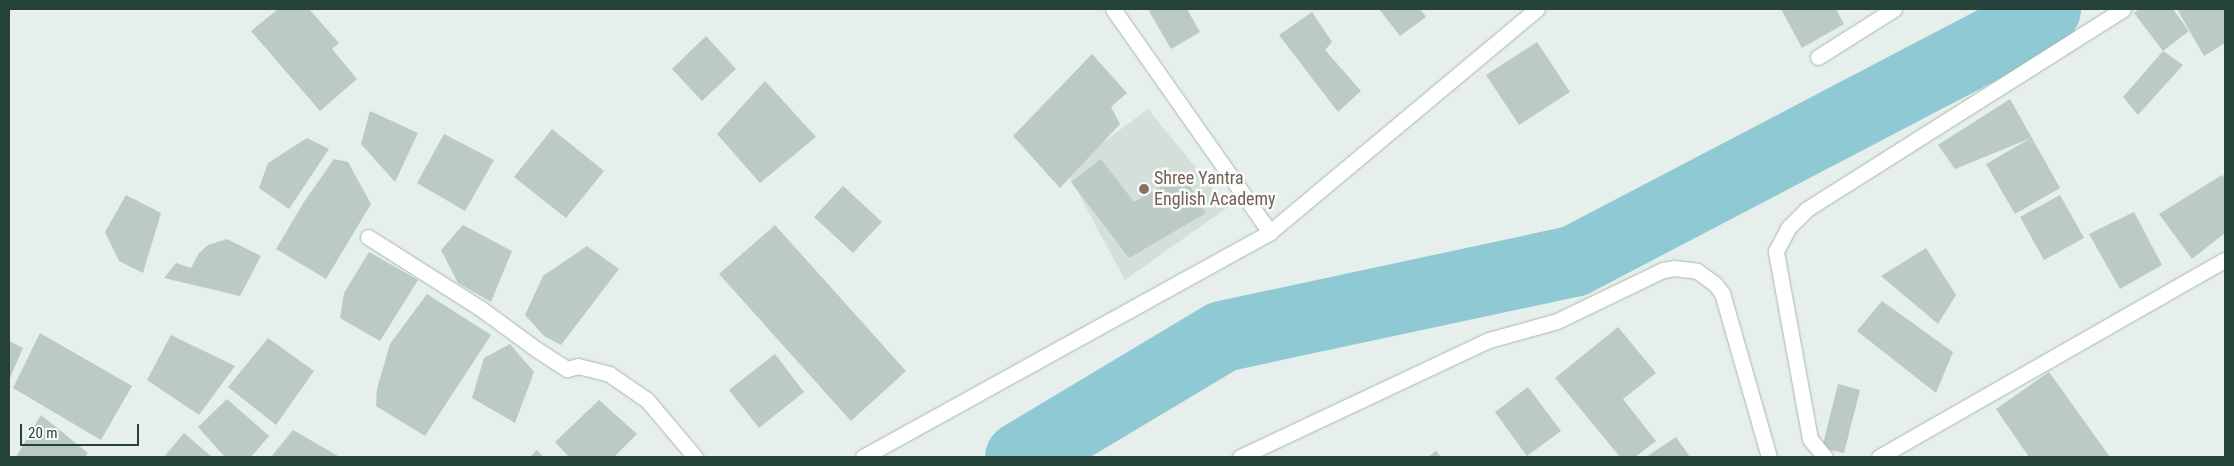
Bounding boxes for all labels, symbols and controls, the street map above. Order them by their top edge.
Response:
place label: Shree Yantra English Academy [1154,168,1276,210]
marker: Shree Yantra English Academy [1138,183,1150,195]
scale bar [22,414,141,446]
text: 20 m [28,424,58,442]

